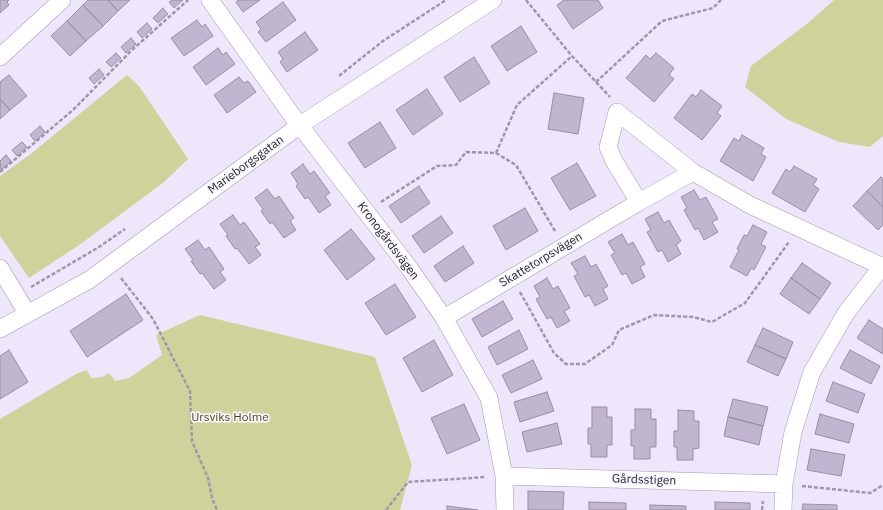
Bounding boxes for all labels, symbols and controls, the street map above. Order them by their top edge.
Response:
street label: Marieborgsgatan [205,133,287,197]
street label: Kronogårdsvägen [354,199,422,283]
street label: Skattetorpsvägen [497,230,585,290]
park label: Ursviks Holme [191,411,269,425]
street label: Gårdsstigen [612,472,676,488]

